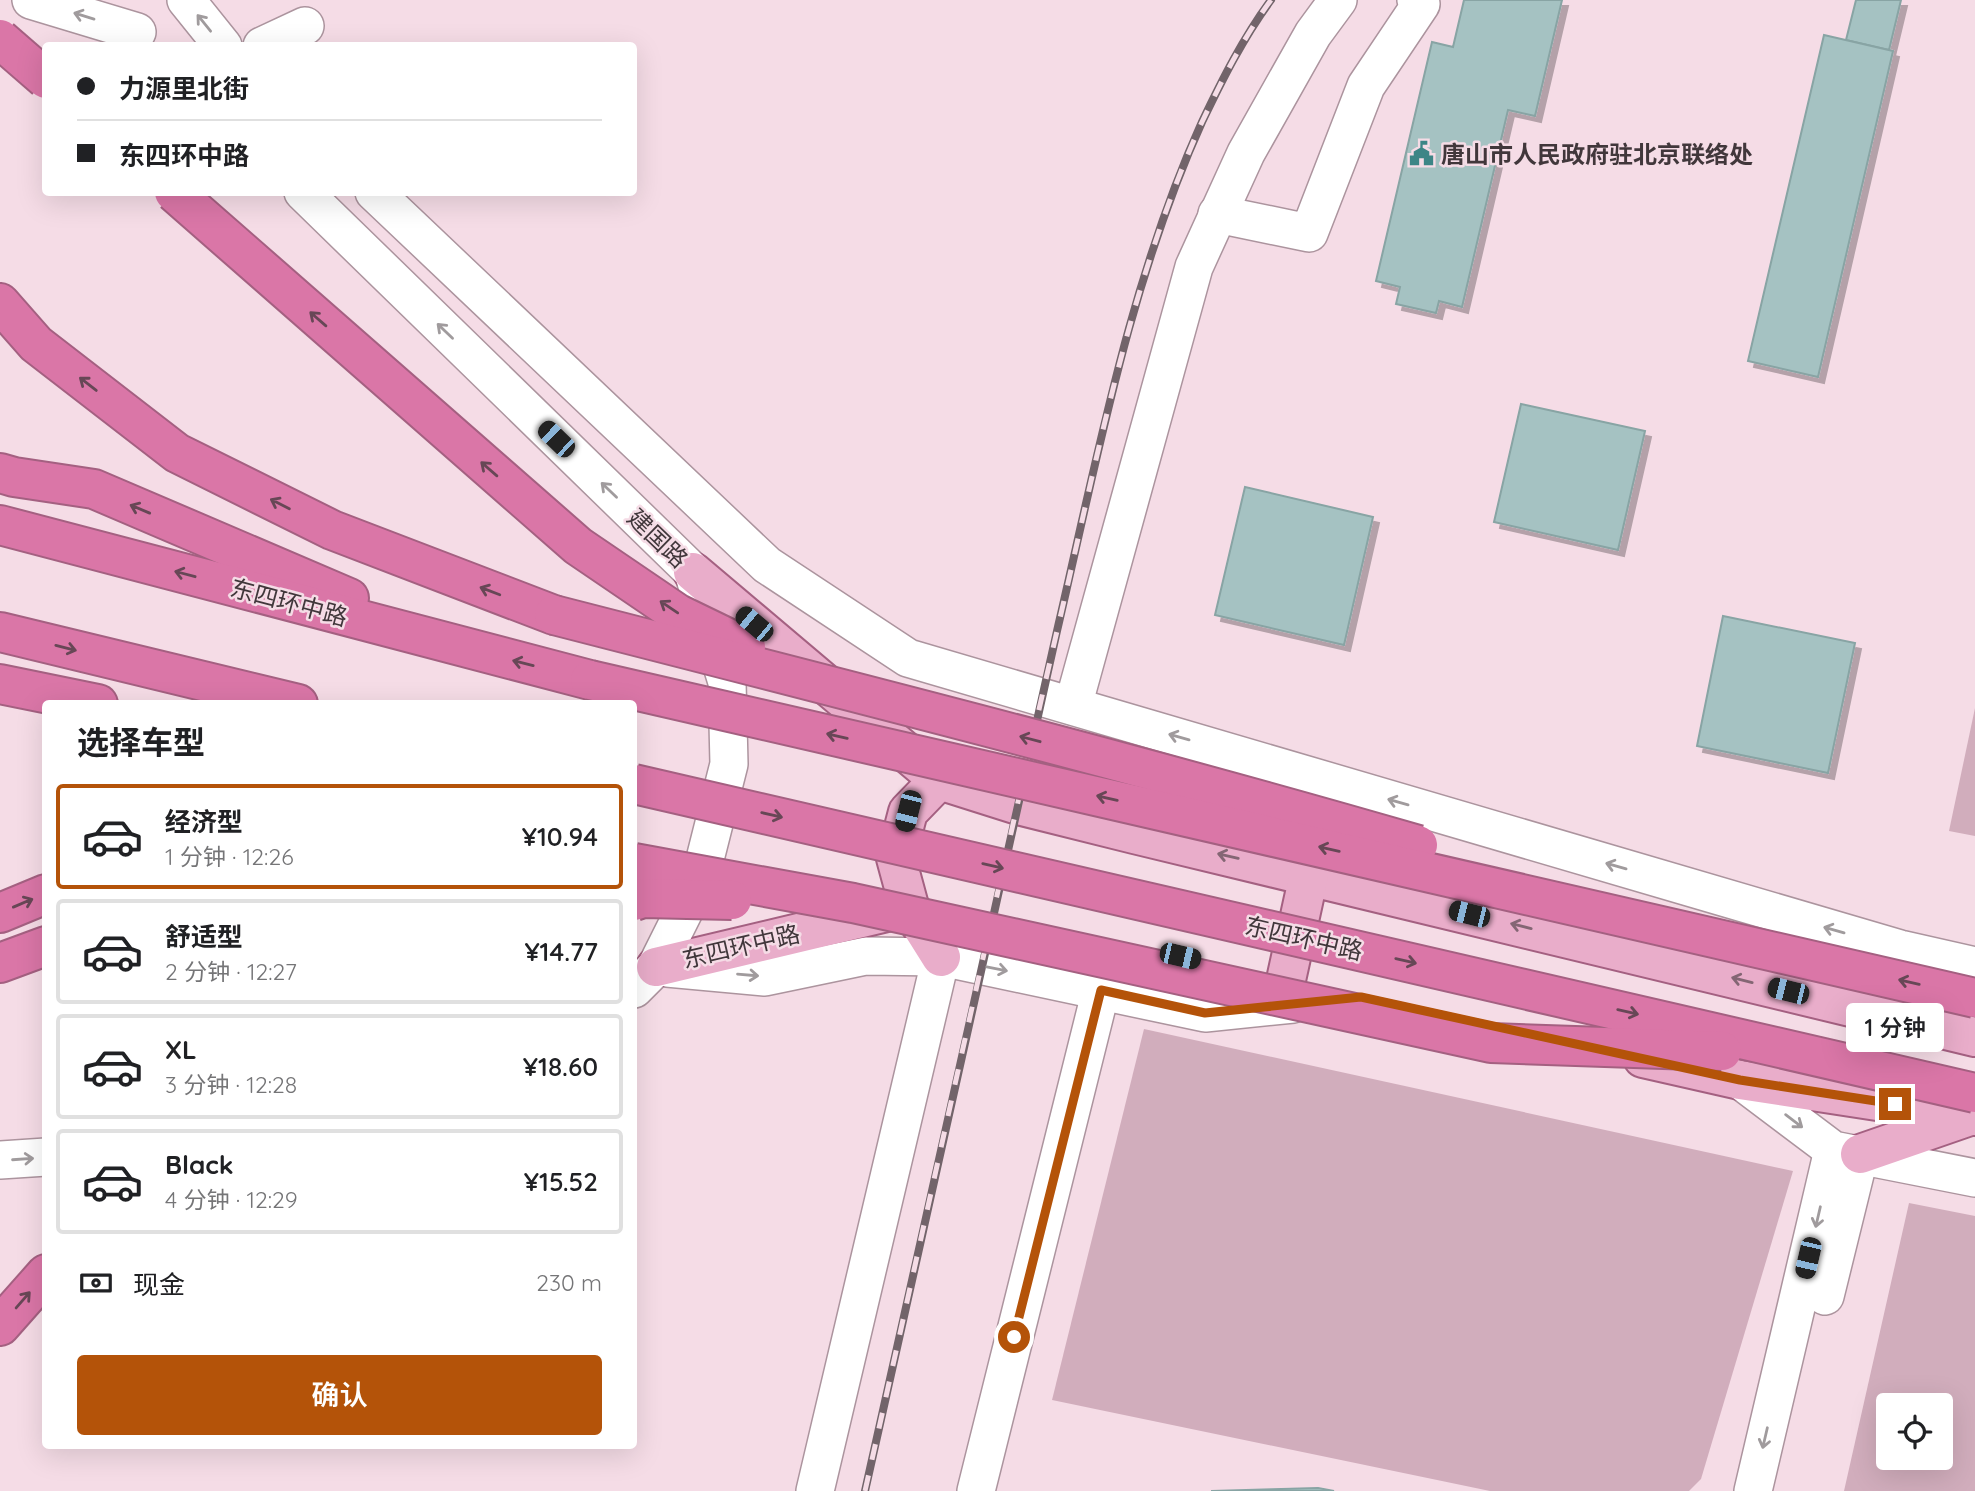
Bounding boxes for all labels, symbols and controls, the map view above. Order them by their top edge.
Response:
one-way arrow [73,9,95,22]
one-way arrow [197,14,212,32]
text: 力源里北街 [119,72,249,105]
text: 东四环中路 [119,139,249,172]
place label: 唐山市人民政府驻北京联络处 [1441,139,1753,169]
public building icon: 唐山市人民政府驻北京联络处 [1407,140,1435,168]
one-way arrow [309,311,327,327]
one-way arrow [437,323,454,340]
one-way arrow [79,376,98,391]
car [534,417,579,461]
one-way arrow [480,461,498,477]
one-way arrow [600,482,617,499]
one-way arrow [270,497,291,511]
one-way arrow [130,502,152,515]
street label: 建国路 [622,502,694,574]
one-way arrow [174,567,197,580]
street label: 东四环中路 [227,572,351,632]
one-way arrow [479,583,501,596]
one-way arrow [660,600,679,614]
car [732,602,777,646]
one-way arrow [54,642,77,655]
one-way arrow [512,656,535,669]
text: 选择车型 [77,722,205,762]
one-way arrow [826,729,849,743]
one-way arrow [1169,730,1191,743]
one-way arrow [1019,732,1042,745]
car [893,788,924,834]
one-way arrow [1096,791,1119,804]
one-way arrow [1387,794,1409,807]
icon: car [81,805,144,868]
text: 经济型 [165,805,243,838]
one-way arrow [760,809,783,823]
text: ¥10.94 [522,820,598,853]
text: 1 分钟 · 12:26 [165,842,294,871]
one-way arrow [1318,842,1341,855]
one-way arrow [1217,849,1240,862]
one-way arrow [1605,858,1627,871]
one-way arrow [981,860,1004,873]
one-way arrow [11,896,33,909]
car [1447,899,1492,929]
street label: 东四环中路 [1242,910,1366,966]
street label: 东四环中路 [679,918,803,974]
one-way arrow [1510,919,1533,932]
icon: car [81,920,144,983]
text: 舒适型 [165,920,243,953]
one-way arrow [1823,922,1845,935]
text: ¥14.77 [524,935,598,968]
car [1158,941,1203,971]
one-way arrow [1394,955,1417,968]
text: 2 分钟 · 12:27 [165,957,297,986]
one-way arrow [985,963,1008,976]
one-way arrow [736,969,759,982]
one-way arrow [1731,973,1754,986]
one-way arrow [1898,975,1920,988]
car [1766,976,1811,1006]
callout: 1 分钟 [1846,1002,1944,1052]
one-way arrow [1616,1005,1639,1019]
text: 1 分钟 [1864,1013,1926,1042]
text: XL [165,1033,197,1066]
icon: car [81,1035,144,1098]
text: ¥18.60 [523,1050,598,1083]
text: 3 分钟 · 12:28 [165,1070,297,1099]
route end [1879,1088,1911,1120]
one-way arrow [1785,1113,1803,1128]
text: Black [165,1148,234,1181]
icon: car [81,1150,144,1213]
one-way arrow [11,1152,34,1165]
text: ¥15.52 [524,1165,598,1198]
text: 4 分钟 · 12:29 [165,1185,298,1214]
one-way arrow [1811,1205,1824,1227]
car [1794,1235,1823,1281]
icon: cash [77,1264,115,1302]
text: 现金 [133,1268,185,1301]
text: 230 m [536,1268,602,1297]
one-way arrow [15,1291,31,1309]
route start [998,1321,1030,1353]
button: 确认 [77,1355,602,1435]
map controls [1876,1393,1953,1470]
button: locate [1876,1393,1953,1470]
one-way arrow [1758,1426,1772,1449]

